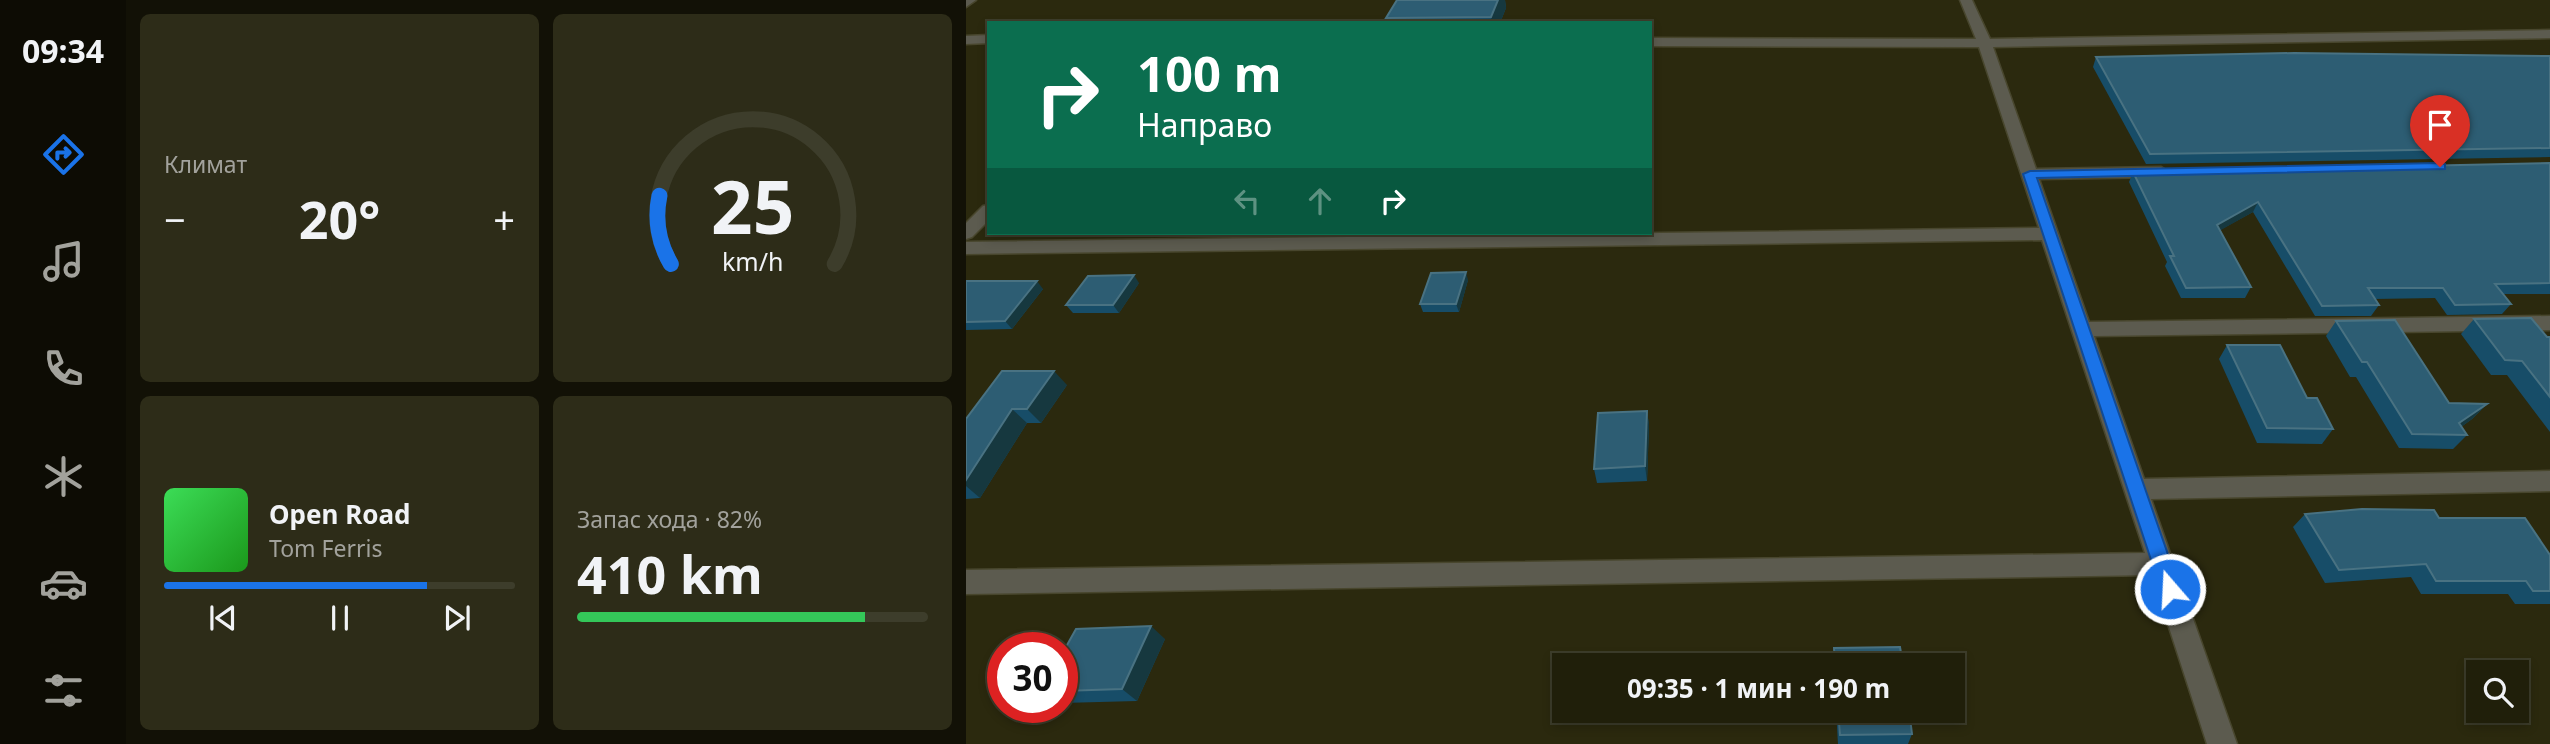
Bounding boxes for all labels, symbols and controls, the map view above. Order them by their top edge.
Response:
text: 09:34 [22,29,104,72]
text: 100 m [1137,40,1282,106]
icon: right [1022,49,1113,140]
pin [2410,95,2470,167]
text: Направо [1137,103,1272,146]
icon: arrive [2421,106,2459,144]
icon: directions [39,130,88,179]
text: Климат [164,148,247,180]
text: 25 [711,156,794,255]
icon: left [1228,182,1266,220]
icon: ahead [1301,182,1339,220]
icon: right [1374,182,1412,220]
text: 20° [299,183,380,254]
text: − [164,193,186,245]
text: + [493,193,515,245]
icon: music [39,237,88,286]
text: km/h [722,244,783,278]
icon: phone [39,344,88,393]
icon: climate [39,452,88,501]
text: Open Road [269,496,411,532]
text: Запас хода · 82% [577,503,762,535]
text: Tom Ferris [269,532,382,564]
text: 410 km [577,538,763,609]
position arrow [2133,552,2207,626]
icon: car [39,559,88,608]
icon: previous [204,599,242,637]
icon: pause [321,599,359,637]
icon: next [438,599,476,637]
speed limit sign: 30 [987,632,1078,723]
map controls [2466,660,2529,723]
button: search [2466,660,2529,723]
icon: filters [39,666,88,715]
text: 09:35 · 1 мин · 190 m [1627,670,1890,706]

